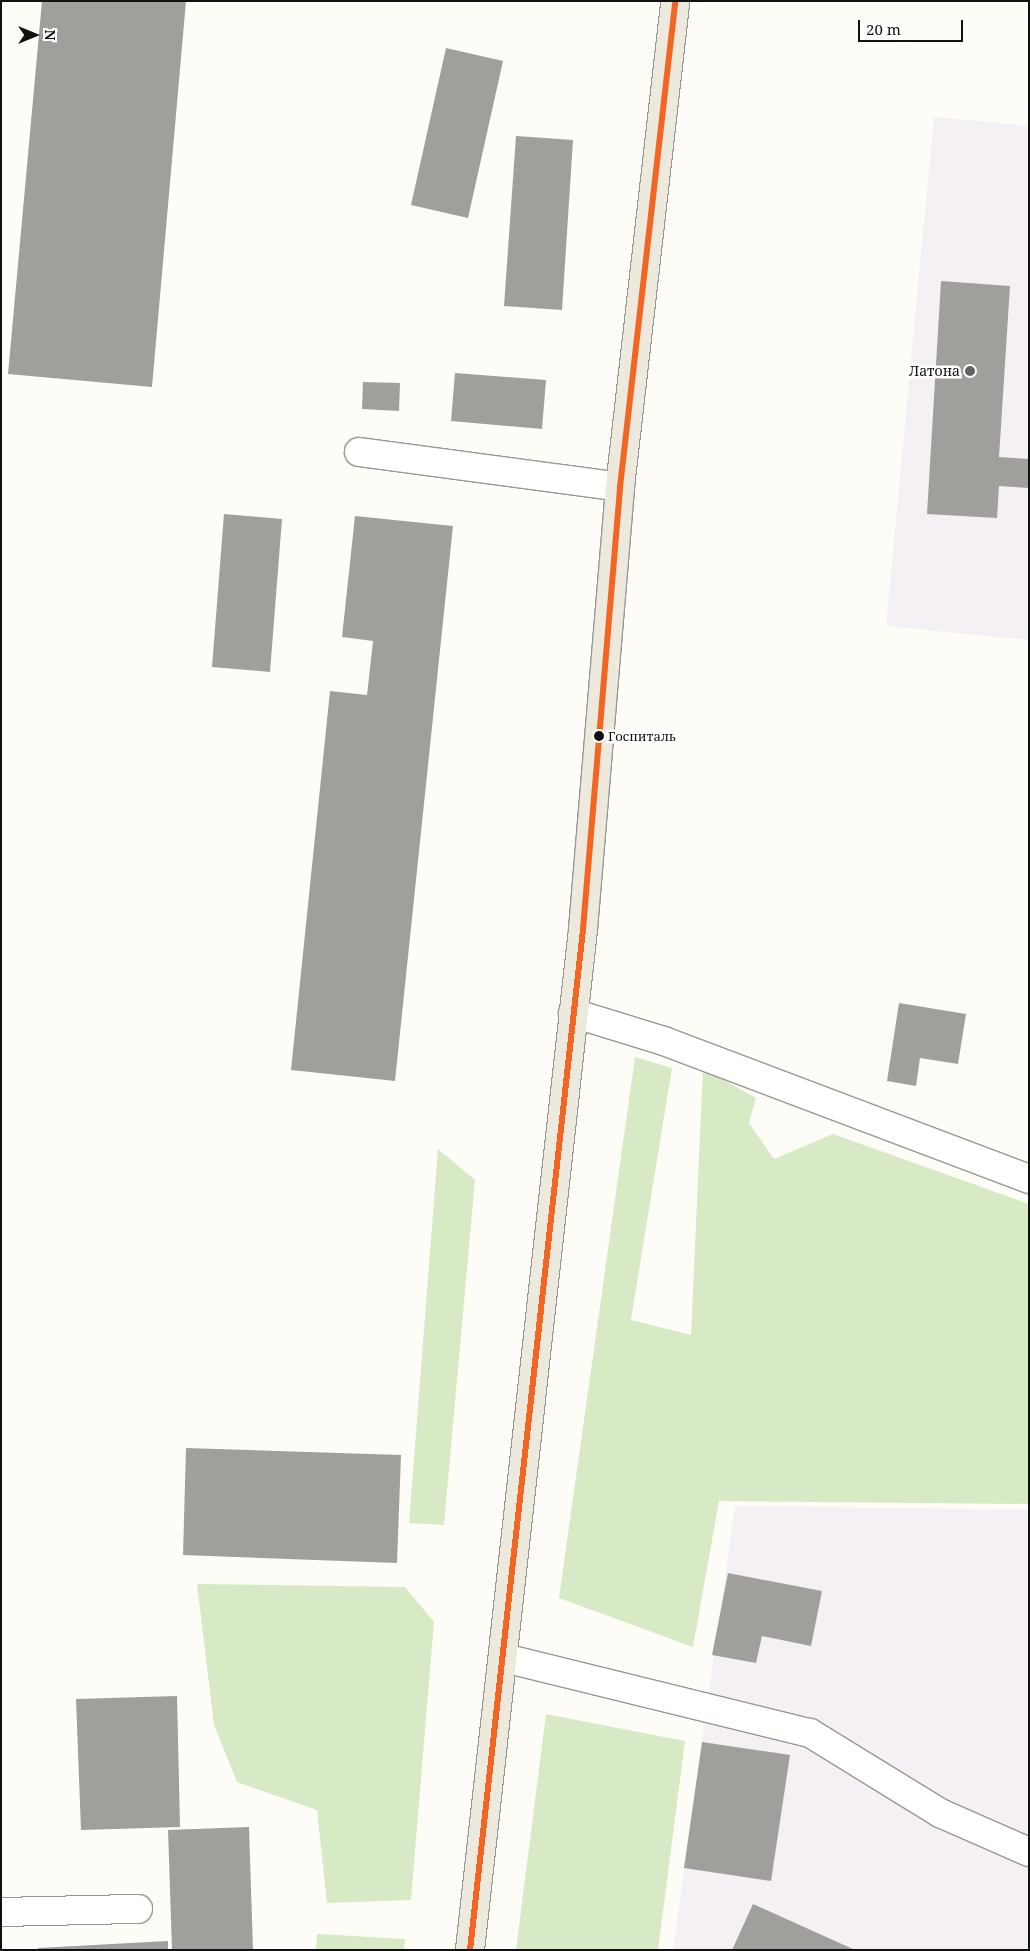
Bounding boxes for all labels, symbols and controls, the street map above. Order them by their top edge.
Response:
north arrow [10,10,60,60]
scale bar [860,10,965,42]
text: 20 m [866,19,901,39]
text: N [41,29,60,41]
place label: Латона [909,363,960,379]
marker: Латона [964,365,976,377]
place label: Госпиталь [608,728,676,744]
marker: Госпиталь [594,731,604,741]

